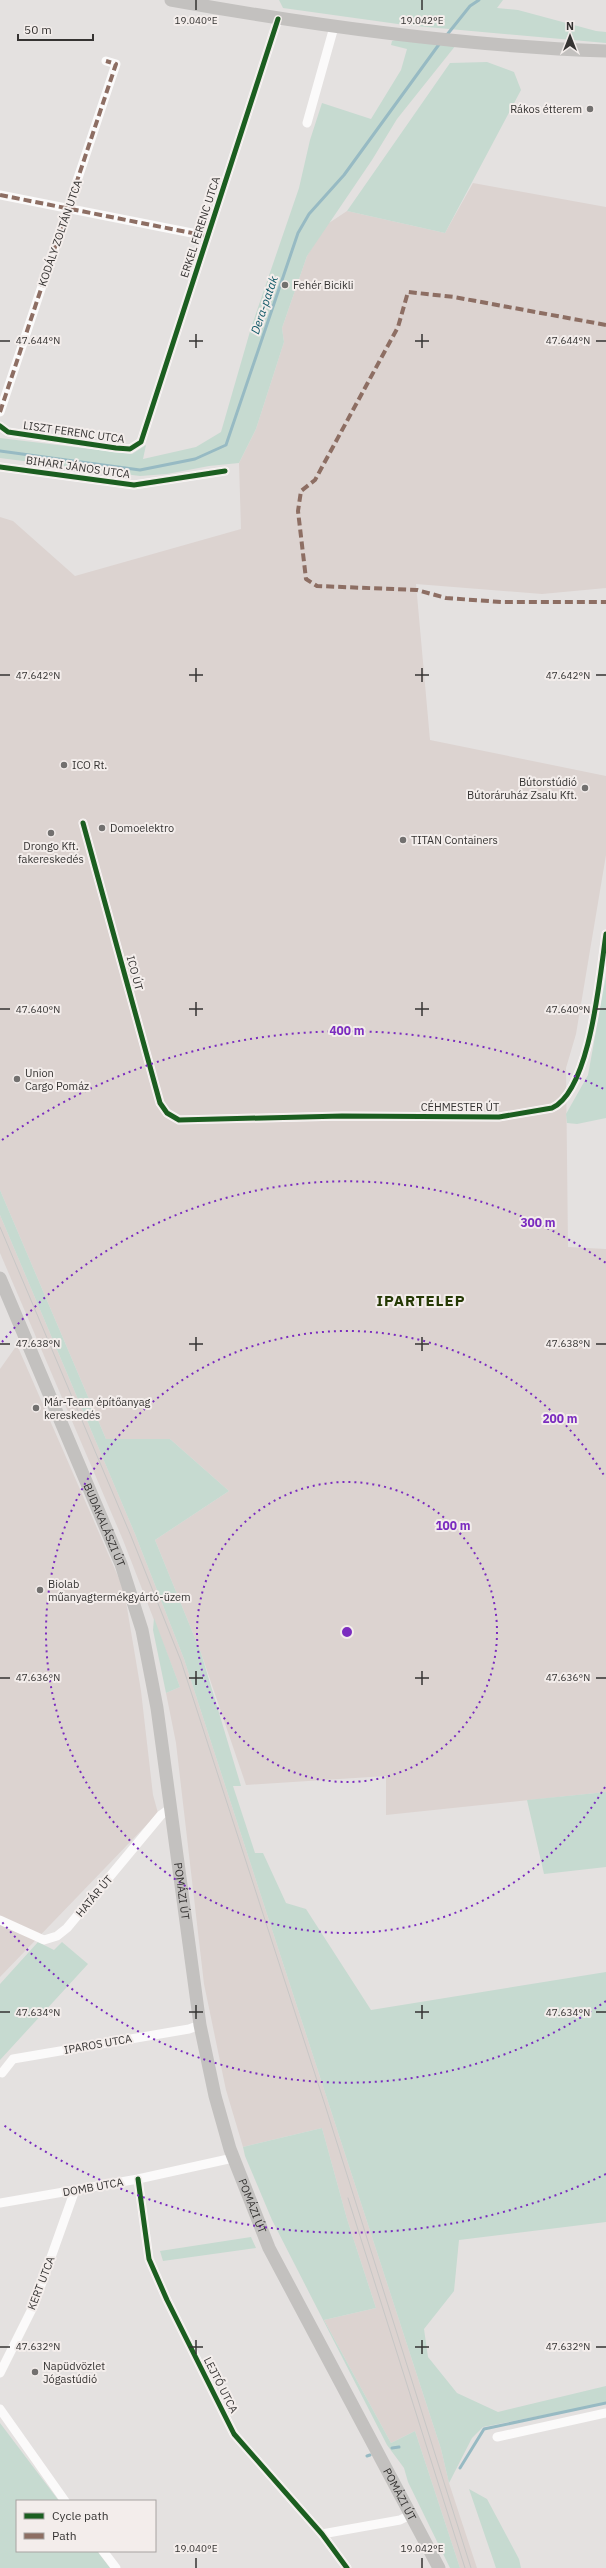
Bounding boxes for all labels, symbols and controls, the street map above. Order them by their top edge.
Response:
text: 19.040°E [174,14,218,27]
text: 19.042°E [400,14,444,27]
scale bar [18,16,93,42]
north arrow [550,16,590,56]
text: N [566,19,574,33]
text: 50 m [24,22,52,37]
place label: Rákos étterem [510,102,582,116]
marker: Rákos étterem [585,104,595,114]
street label: ERKEL FERENC UTCA [177,175,223,279]
street label: KODÁLY ZOLTÁN UTCA [35,178,85,288]
water label: Dera-patak [247,273,281,336]
place label: Fehér Bicikli [293,278,354,292]
marker: Fehér Bicikli [280,280,290,290]
text: 47.644°N [16,334,60,347]
text: 47.644°N [546,334,590,347]
street label: LISZT FERENC UTCA [22,418,126,446]
street label: BIHARI JÁNOS UTCA [25,453,131,481]
text: 47.642°N [16,669,60,682]
text: 47.642°N [546,669,590,682]
place label: ICO Rt. [72,758,107,772]
marker: ICO Rt. [59,760,69,770]
place label: Bútorstúdió Bútoráruház Zsalu Kft. [467,775,577,802]
marker: Bútorstúdió Bútoráruház Zsalu Kft. [580,783,590,793]
place label: Domoelektro [110,821,174,835]
marker: Domoelektro [97,823,107,833]
marker: Drongo Kft. fakereskedés [46,828,56,838]
place label: TITAN Containers [411,833,498,847]
marker: TITAN Containers [398,835,408,845]
place label: Drongo Kft. fakereskedés [18,839,84,866]
street label: ICO ÚT [124,954,147,993]
text: 47.640°N [16,1003,60,1016]
text: 47.640°N [546,1003,590,1016]
text: 400 m [329,1023,365,1038]
place label: Union Cargo Pomáz [25,1066,89,1093]
marker: Union Cargo Pomáz [12,1074,22,1084]
street label: CÉHMESTER ÚT [421,1100,500,1114]
text: 300 m [520,1215,556,1230]
district label: IPARTELEP [376,1291,466,1310]
text: 47.638°N [16,1337,60,1350]
text: 47.638°N [546,1337,590,1350]
place label: Már-Team építőanyag kereskedés [44,1395,151,1422]
marker: Már-Team építőanyag kereskedés [31,1403,41,1413]
text: 200 m [542,1411,578,1426]
street label: BUDAKALÁSZI ÚT [81,1481,129,1569]
text: 100 m [435,1518,471,1533]
place label: Biolab műanyagtermékgyártó-üzem [48,1577,191,1604]
marker: Biolab műanyagtermékgyártó-üzem [35,1585,45,1595]
centre of rings [340,1625,354,1639]
text: 47.636°N [16,1671,60,1684]
text: 47.636°N [546,1671,590,1684]
street label: POMÁZI ÚT [171,1862,193,1921]
street label: HATÁR ÚT [73,1872,116,1920]
text: 47.634°N [16,2006,60,2019]
text: 47.634°N [546,2006,590,2019]
street label: IPAROS UTCA [63,2031,133,2057]
street label: DOMB UTCA [62,2175,124,2199]
street label: POMÁZI ÚT [235,2177,270,2236]
street label: KERT UTCA [24,2254,58,2312]
text: 47.632°N [16,2340,60,2353]
text: 47.632°N [546,2340,590,2353]
street label: LEJTŐ UTCA [201,2355,241,2415]
place label: Napüdvözlet Jógastúdió [43,2359,105,2386]
marker: Napüdvözlet Jógastúdió [30,2367,40,2377]
street label: POMÁZI ÚT [380,2465,420,2524]
legend [16,2500,156,2552]
text: Cycle path [52,2508,109,2523]
text: Path [52,2528,77,2543]
text: 19.040°E [174,2542,218,2555]
text: 19.042°E [400,2542,444,2555]

